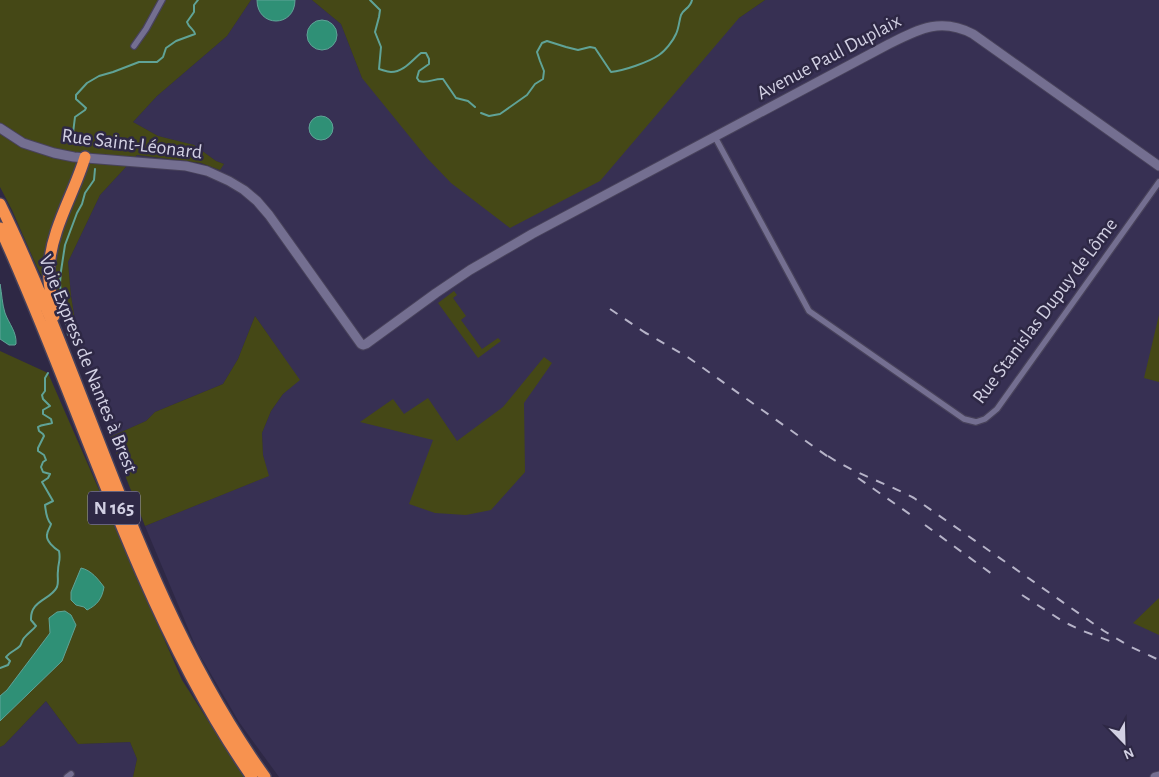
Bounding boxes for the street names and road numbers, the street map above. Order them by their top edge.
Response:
street label: Avenue Paul Duplaix [754,10,905,103]
street label: Rue Saint-Léonard [61,125,203,163]
street label: Rue Stanislas Dupuy de Lôme [969,215,1121,407]
street label: Voie Express de Nantes à Brest [35,252,141,477]
road number: N 165 [88,492,140,524]

